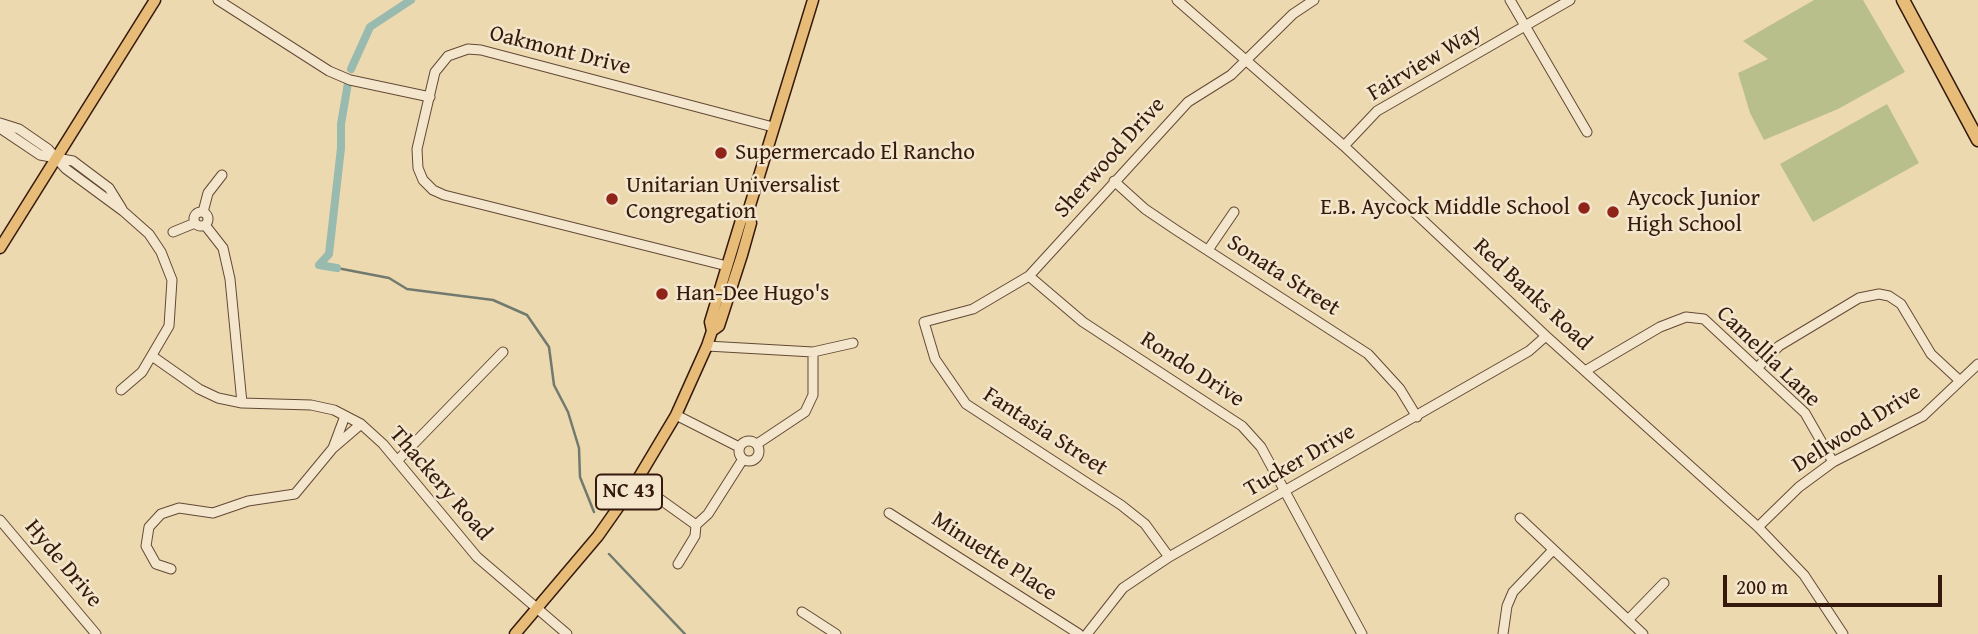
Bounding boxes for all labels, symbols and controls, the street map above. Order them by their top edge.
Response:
street label: Fairview Way [1363,18,1487,108]
street label: Oakmont Drive [486,20,634,82]
street label: Sherwood Drive [1049,92,1171,224]
place label: Supermercado El Rancho [735,139,975,167]
marker: Supermercado El Rancho [713,145,729,161]
place label: Unitarian Universalist Congregation [626,172,840,226]
place label: Aycock Junior High School [1627,185,1760,239]
marker: Unitarian Universalist Congregation [604,191,620,207]
place label: E.B. Aycock Middle School [1320,194,1570,222]
marker: E.B. Aycock Middle School [1576,200,1592,216]
marker: Aycock Junior High School [1605,204,1621,220]
street label: Sonata Street [1221,229,1345,323]
street label: Red Banks Road [1467,233,1597,357]
place label: Han-Dee Hugo's [676,280,829,308]
marker: Han-Dee Hugo's [654,286,670,302]
street label: Camellia Lane [1710,301,1826,413]
street label: Rondo Drive [1135,326,1249,414]
street label: Dellwood Drive [1788,379,1926,479]
street label: Fantasia Street [978,382,1112,482]
street label: Tucker Drive [1240,418,1360,504]
street label: Thackery Road [383,421,497,547]
road number: NC 43 [596,475,662,510]
street label: Minuette Place [926,506,1062,608]
street label: Hyde Drive [18,514,108,614]
scale bar [1726,560,1945,604]
text: 200 m [1736,571,1788,602]

